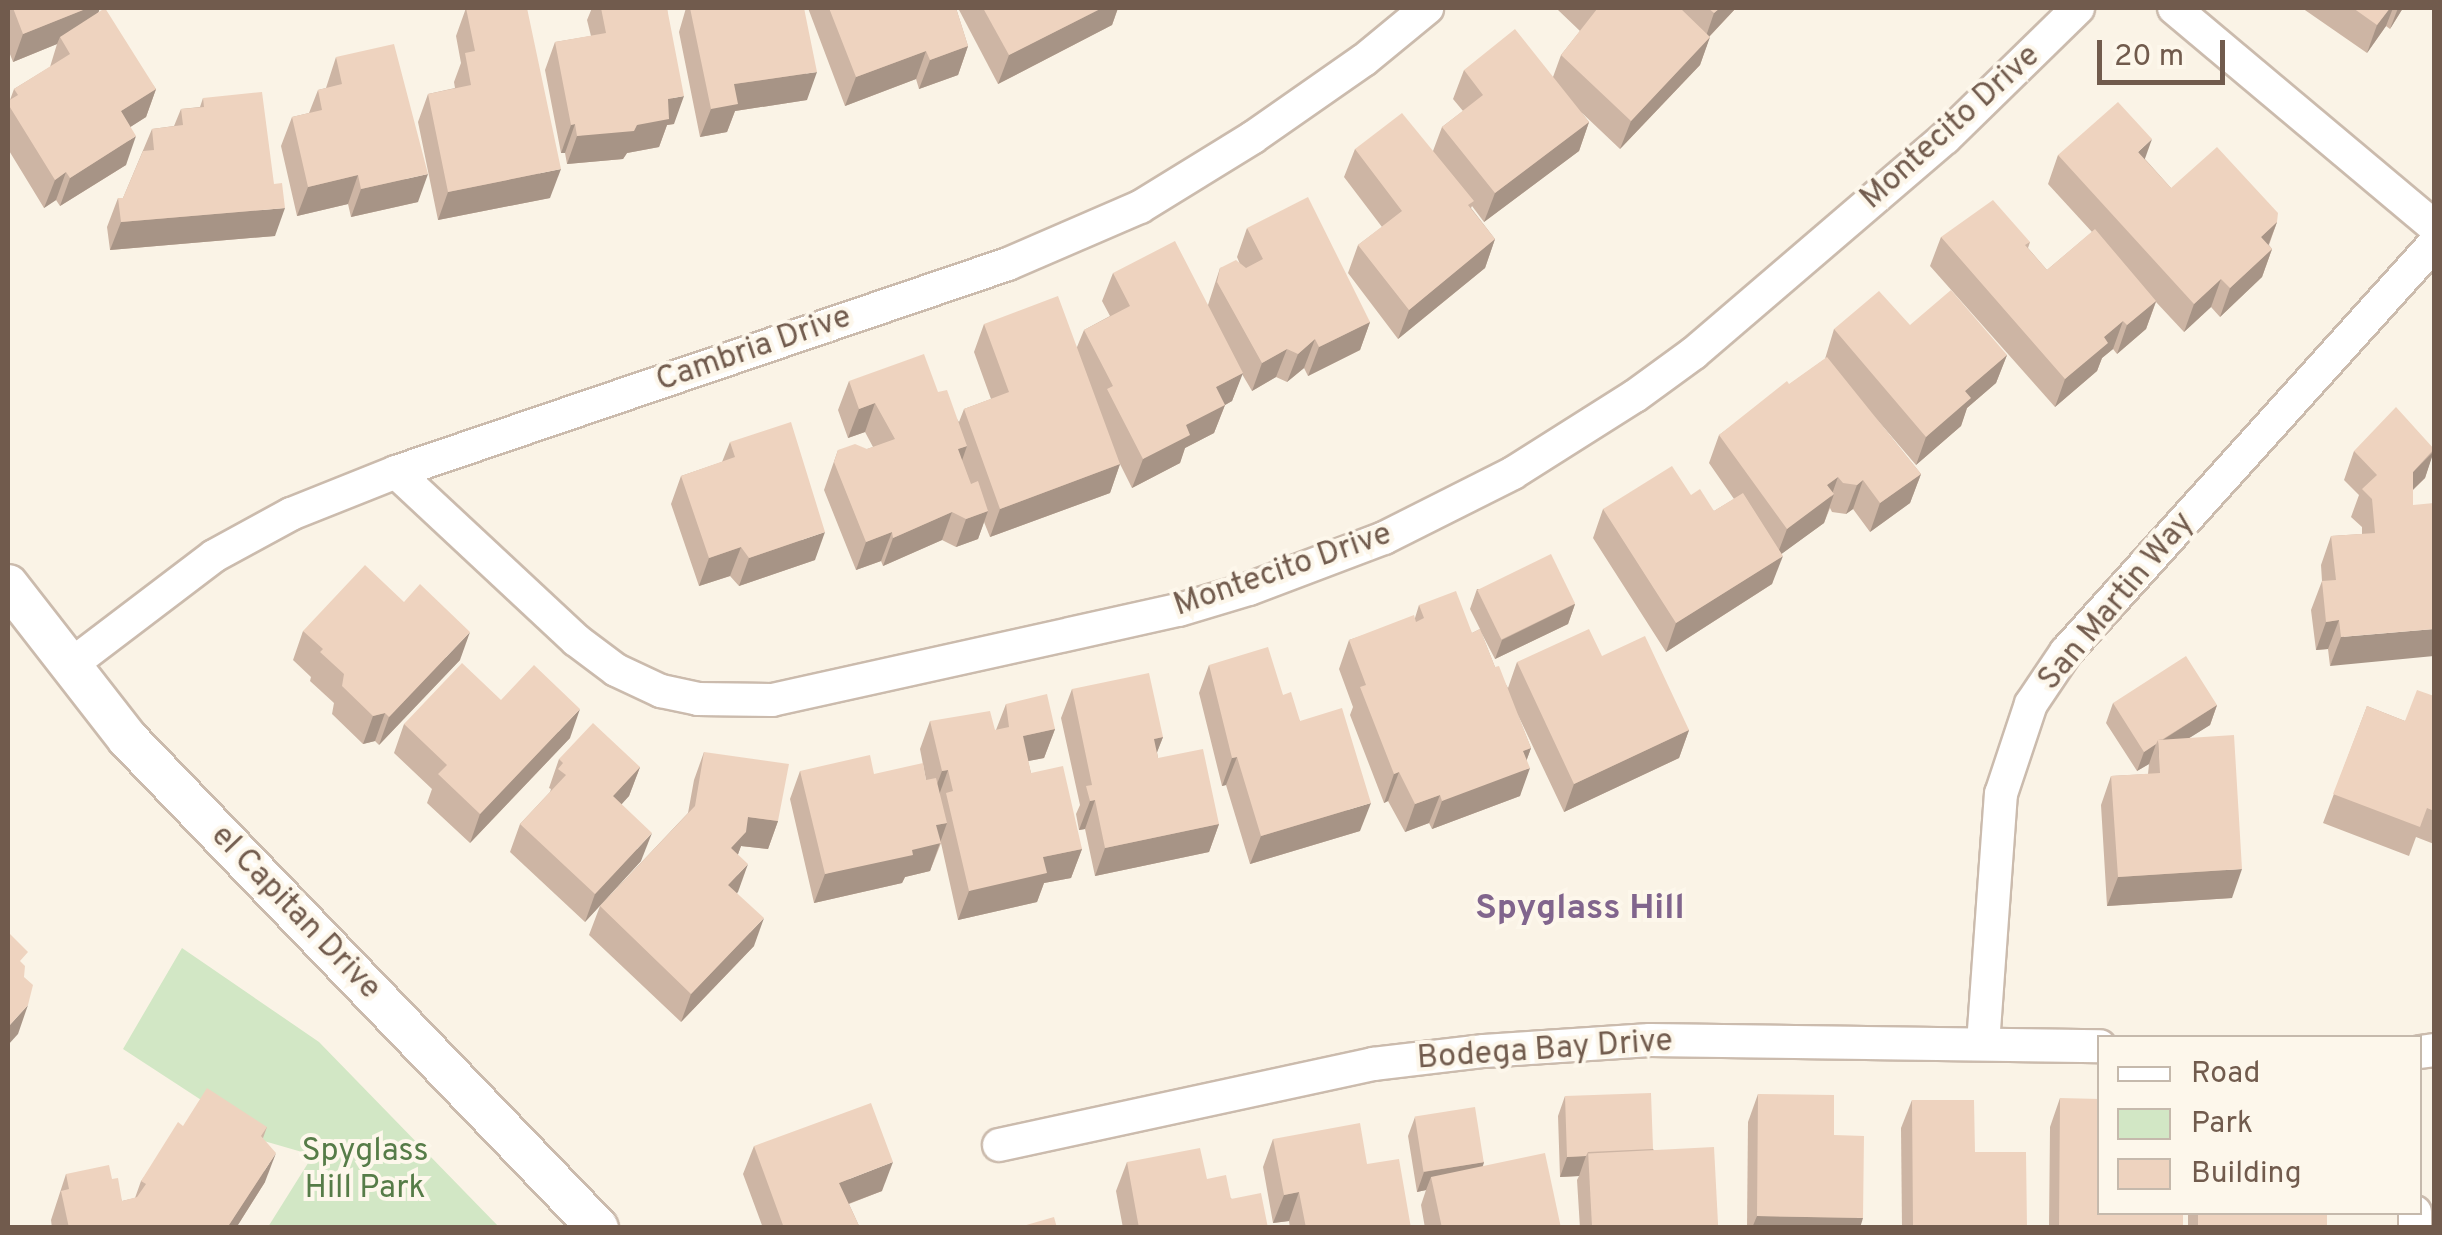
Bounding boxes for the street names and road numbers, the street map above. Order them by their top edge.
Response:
street label: Montecito Drive [1854,38,2048,218]
street label: Cambria Drive [652,299,856,401]
street label: San Martin Way [2031,505,2203,699]
street label: Montecito Drive [1169,516,1397,626]
street label: el Capitan Drive [202,818,388,1008]
street label: Bodega Bay Drive [1416,1023,1674,1079]

